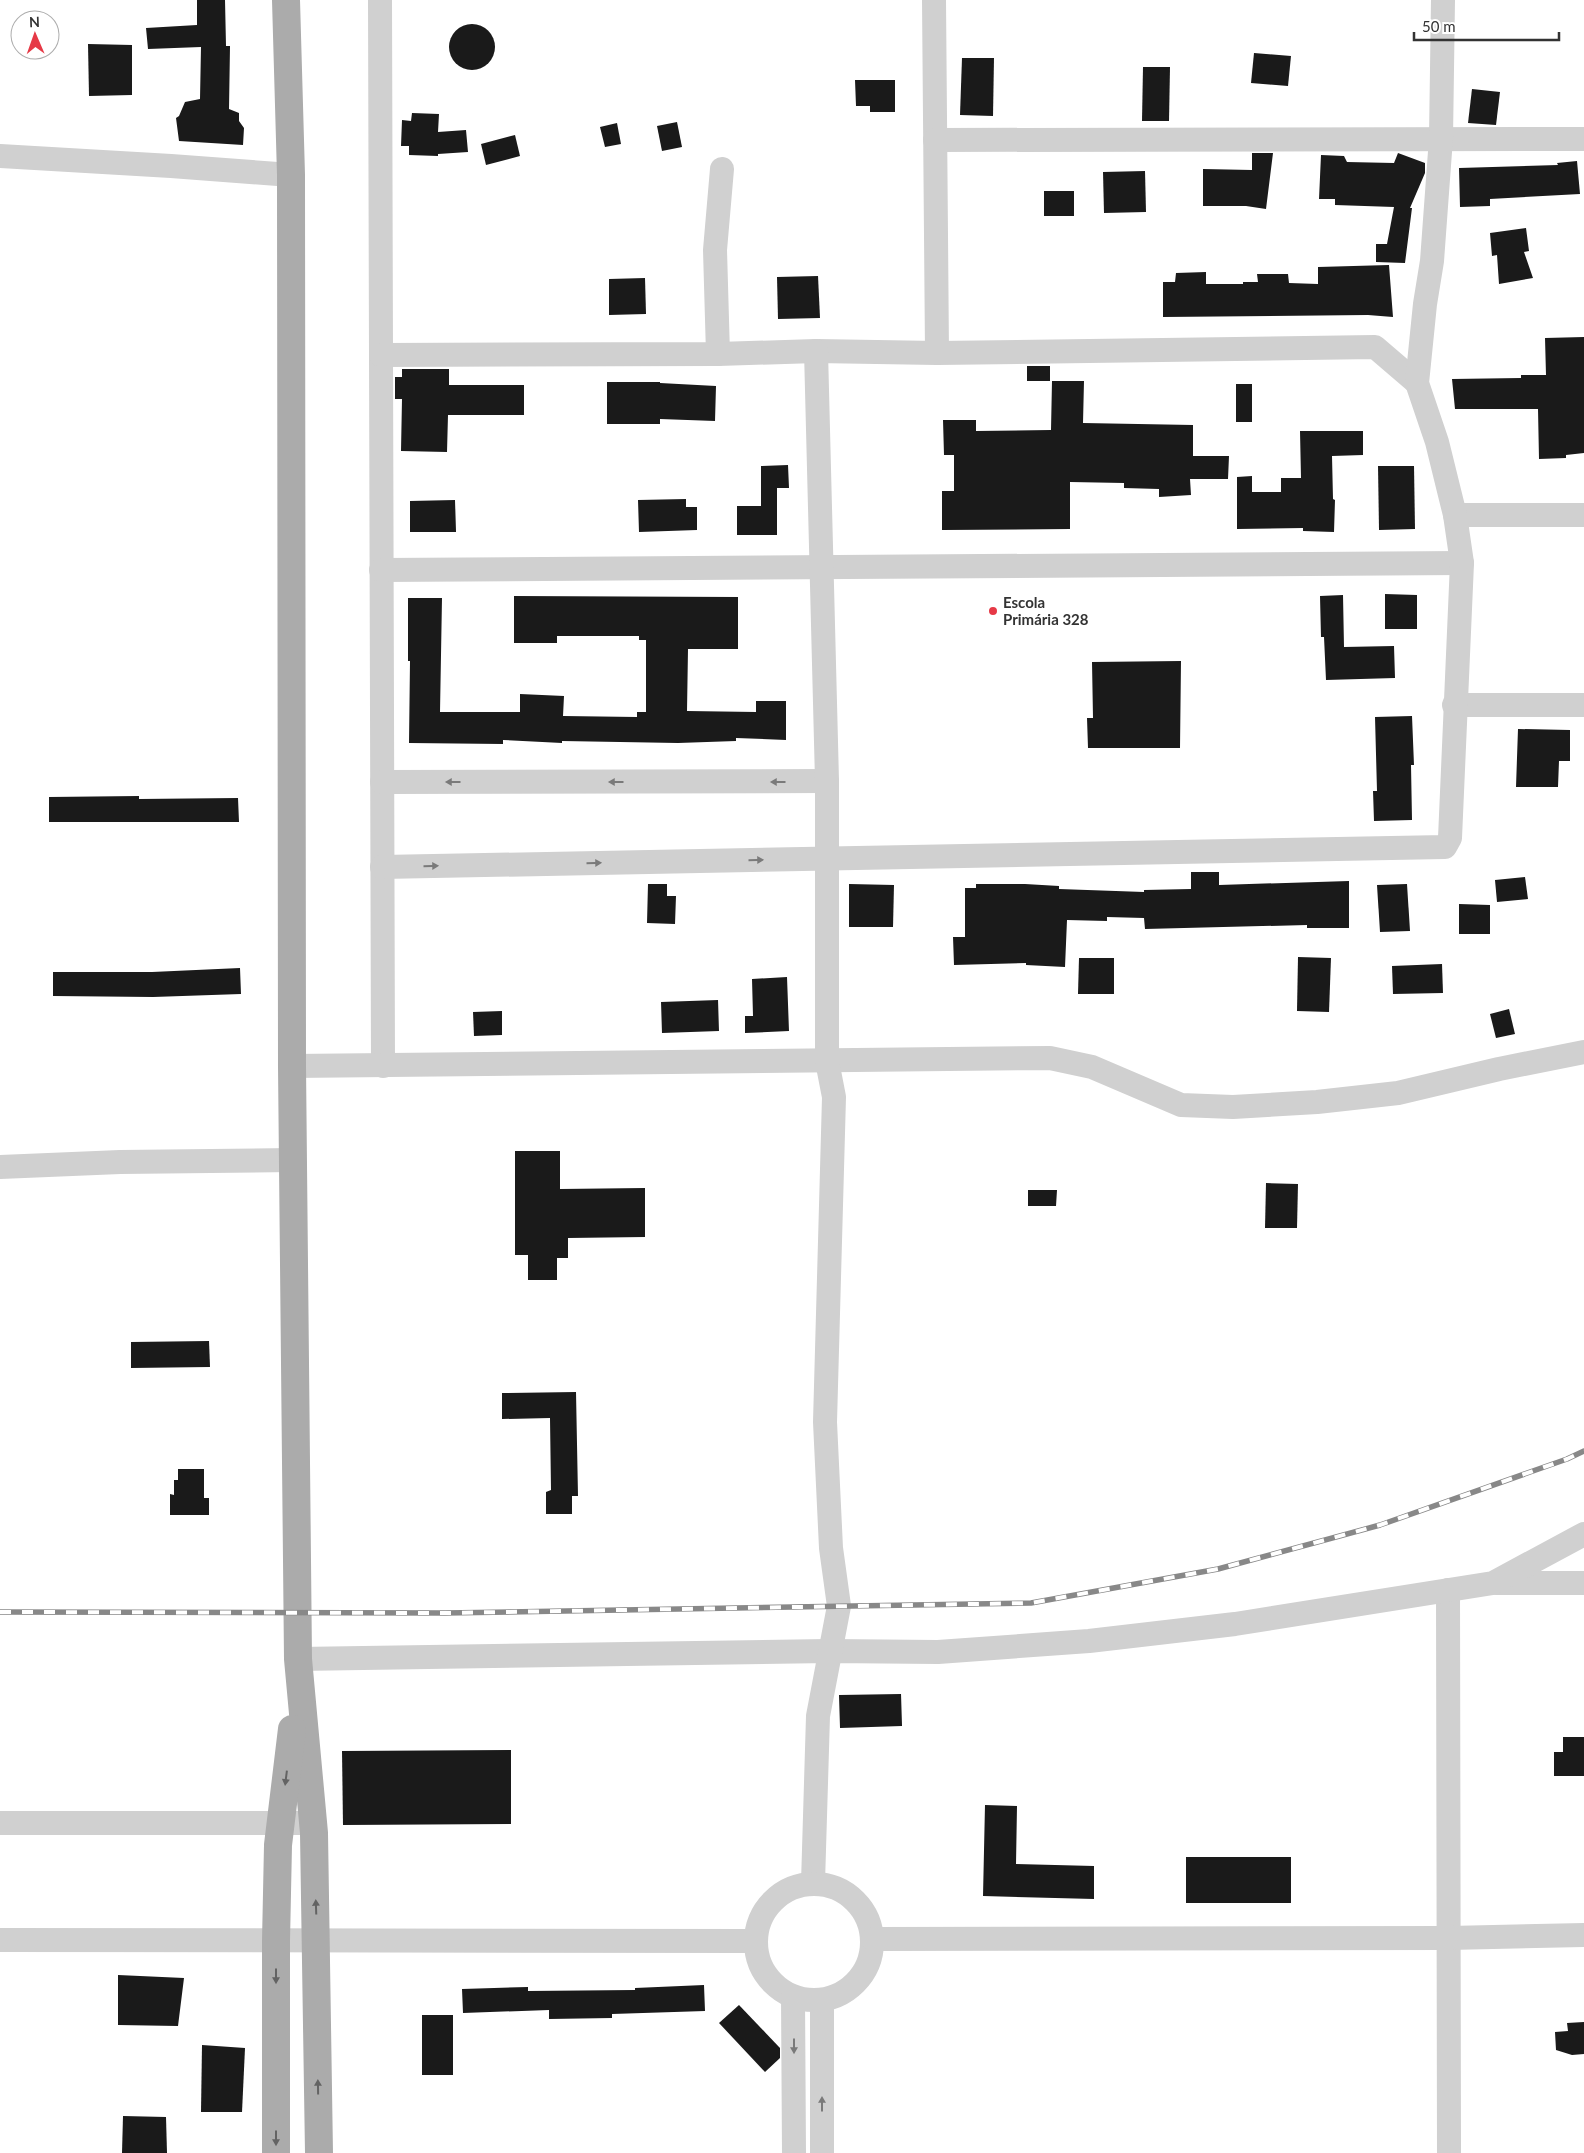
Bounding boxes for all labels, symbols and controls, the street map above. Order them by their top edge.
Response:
north arrow [10,10,60,60]
scale bar [1414,10,1559,42]
text: N [29,13,40,30]
text: 50 m [1422,17,1456,35]
place label: Escola Primária 328 [1003,593,1089,628]
marker: Escola Primária 328 [987,605,999,617]
one-way arrow [445,778,461,786]
one-way arrow [607,778,623,786]
one-way arrow [770,778,786,786]
one-way arrow [748,856,764,864]
one-way arrow [586,859,602,867]
one-way arrow [423,862,439,870]
one-way arrow [282,1771,290,1787]
one-way arrow [311,1899,319,1915]
one-way arrow [272,1968,280,1984]
one-way arrow [790,2038,798,2054]
one-way arrow [314,2079,322,2095]
one-way arrow [818,2096,826,2112]
one-way arrow [272,2130,280,2146]

